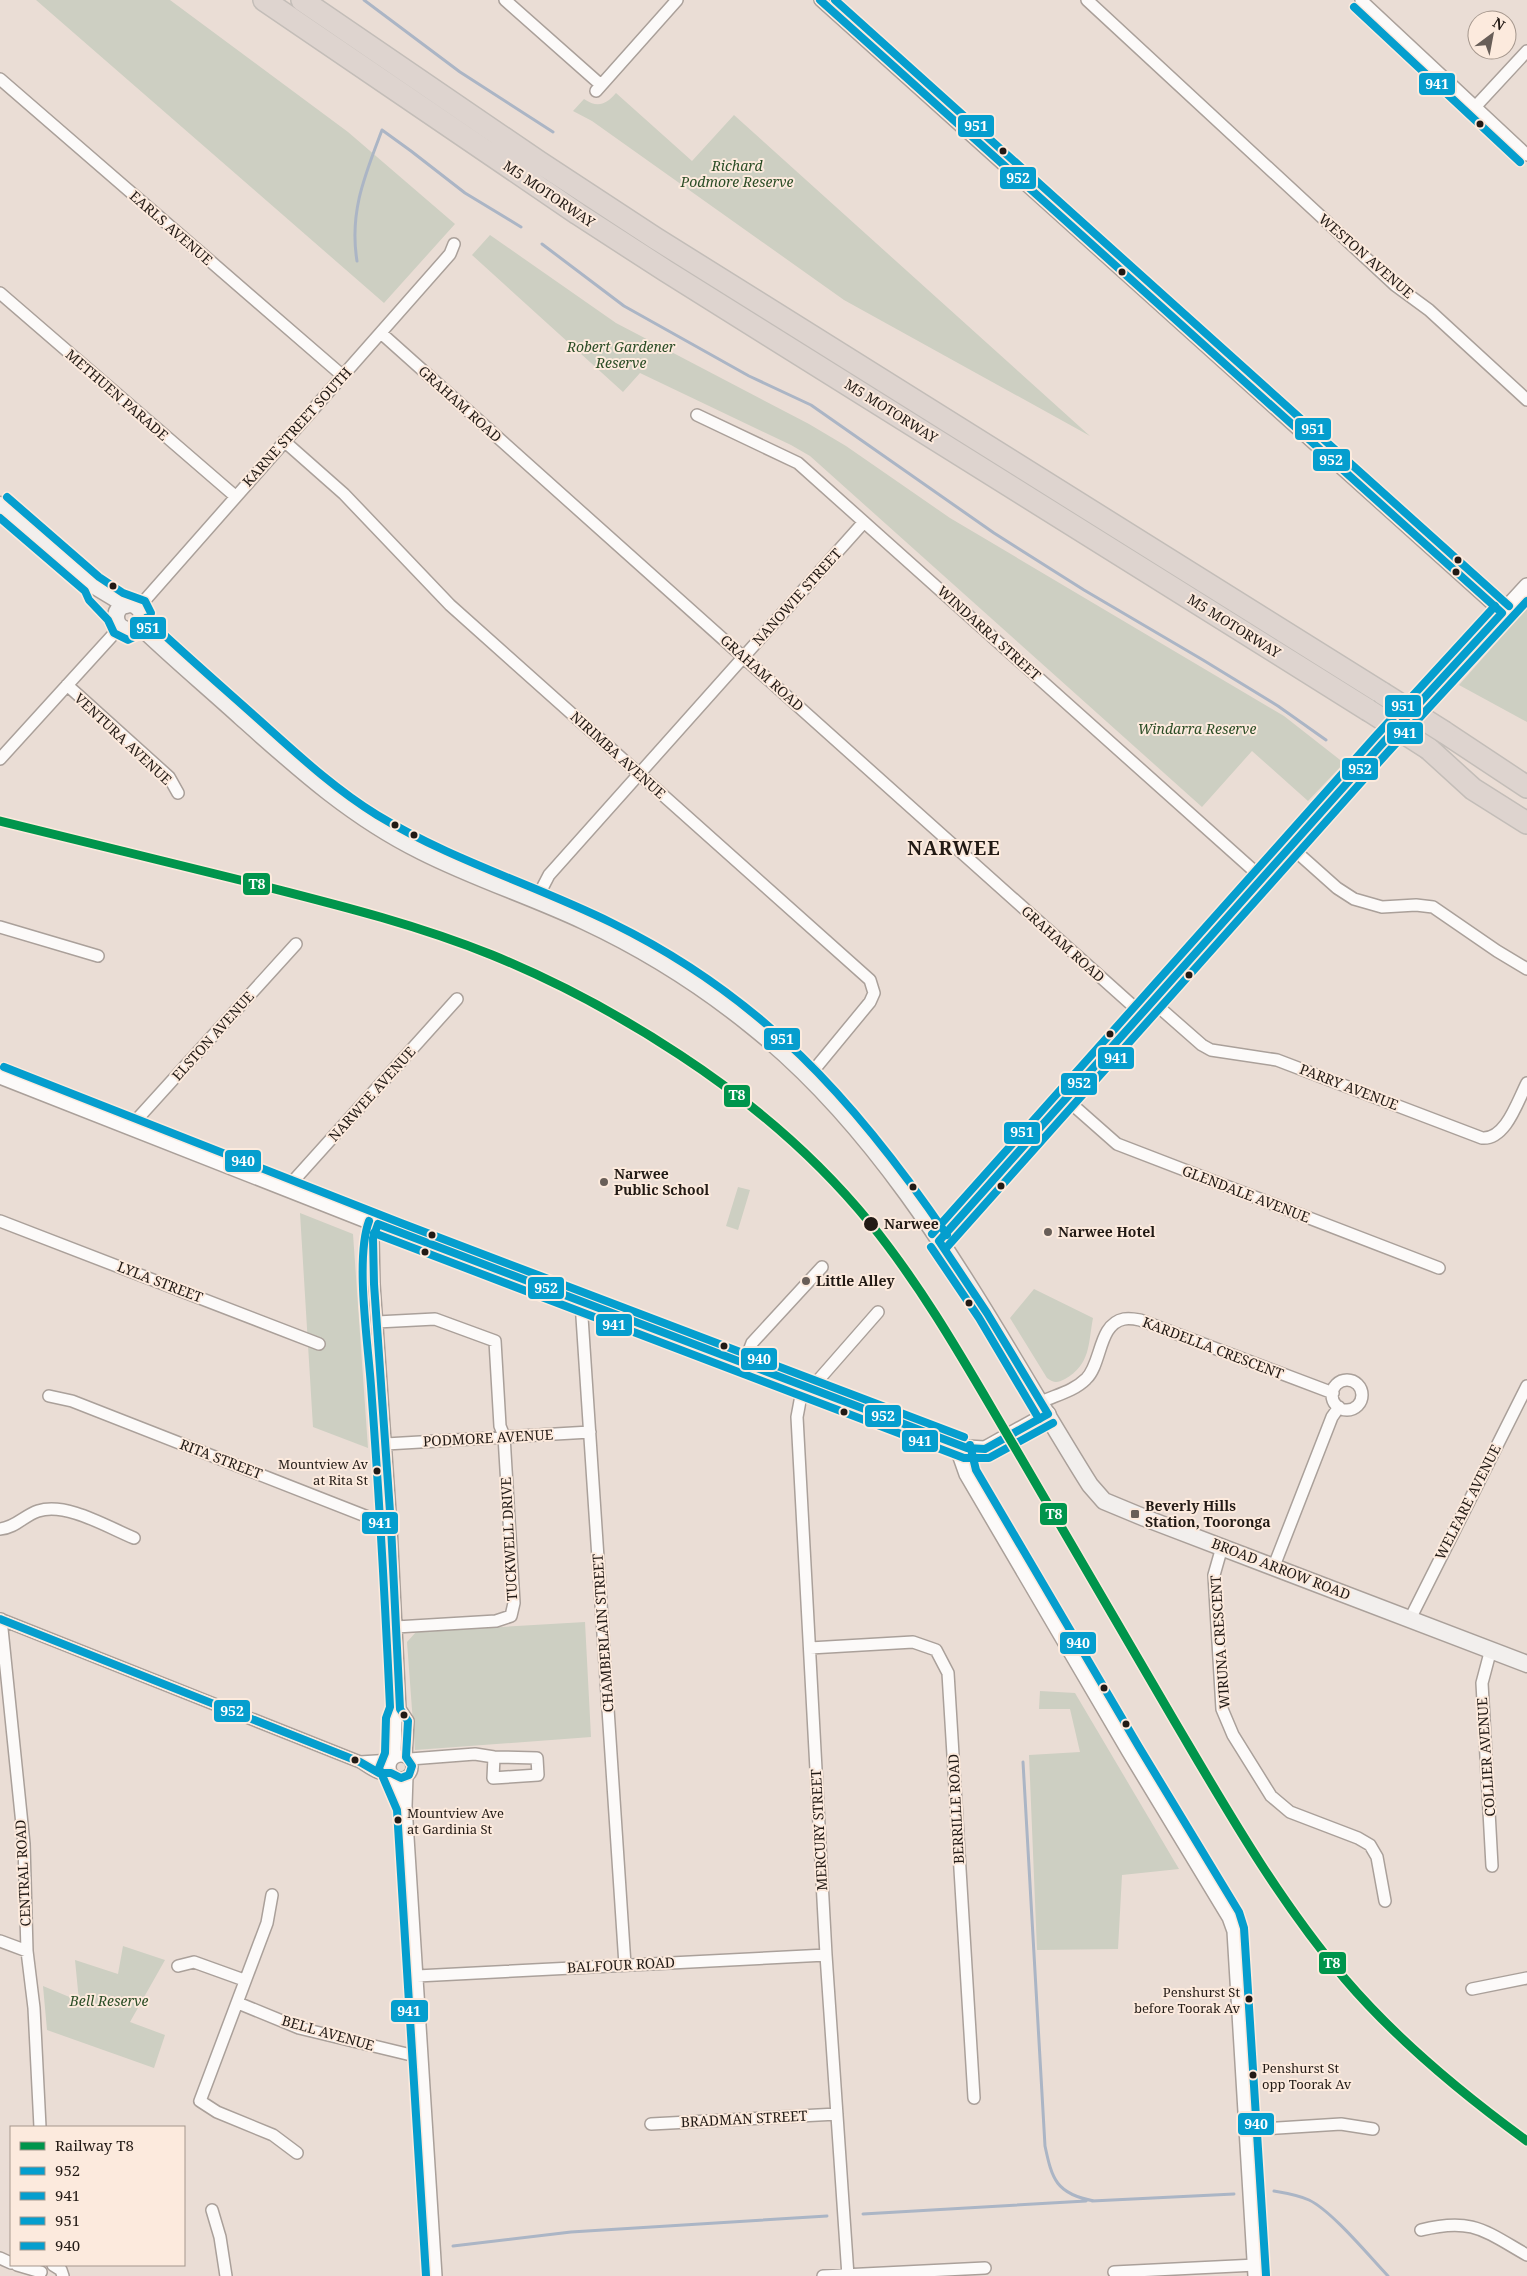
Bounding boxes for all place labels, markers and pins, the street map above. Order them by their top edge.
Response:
unlabelled marker [1475,119,1485,129]
unlabelled marker [998,146,1008,156]
unlabelled marker [1117,267,1127,277]
unlabelled marker [1453,555,1463,565]
unlabelled marker [1451,567,1461,577]
unlabelled marker [108,581,118,591]
unlabelled marker [390,820,400,830]
unlabelled marker [409,830,419,840]
unlabelled marker [1184,970,1194,980]
unlabelled marker [1105,1029,1115,1039]
place label: Narwee Public School [614,1164,709,1199]
marker: Narwee Public School [598,1176,610,1188]
unlabelled marker [996,1181,1006,1191]
unlabelled marker [908,1182,918,1192]
place label: Narwee [884,1214,939,1233]
marker: Narwee [862,1215,880,1233]
place label: Narwee Hotel [1058,1222,1155,1241]
marker: Narwee Hotel [1042,1226,1054,1238]
unlabelled marker [427,1230,437,1240]
unlabelled marker [420,1247,430,1257]
place label: Little Alley [816,1271,895,1290]
marker: Little Alley [800,1275,812,1287]
unlabelled marker [964,1298,974,1308]
unlabelled marker [719,1341,729,1351]
unlabelled marker [839,1407,849,1417]
place label: Mountview Av at Rita St [278,1455,368,1489]
marker: Mountview Av at Rita St [372,1466,382,1476]
place label: Beverly Hills Station, Tooronga [1145,1496,1271,1531]
marker: Beverly Hills Station, Tooronga [1129,1508,1141,1520]
unlabelled marker [1099,1683,1109,1693]
unlabelled marker [399,1710,409,1720]
unlabelled marker [1121,1719,1131,1729]
unlabelled marker [350,1755,360,1765]
place label: Mountview Ave at Gardinia St [407,1804,504,1838]
marker: Mountview Ave at Gardinia St [393,1815,403,1825]
place label: Penshurst St before Toorak Av [1134,1983,1240,2017]
marker: Penshurst St before Toorak Av [1244,1994,1254,2004]
place label: Penshurst St opp Toorak Av [1262,2059,1352,2093]
marker: Penshurst St opp Toorak Av [1248,2070,1258,2080]

